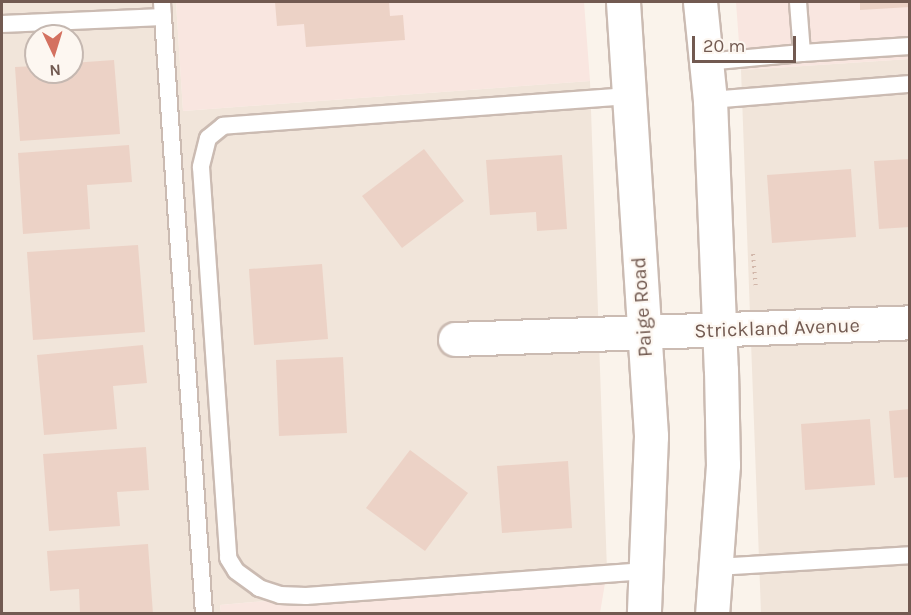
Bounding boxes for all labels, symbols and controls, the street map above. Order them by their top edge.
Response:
north arrow [24,24,84,84]
scale bar [695,24,798,62]
text: 20 m [703,35,745,57]
text: N [49,61,62,80]
street label: Paige Road [627,256,657,358]
street label: Strickland Avenue [694,313,860,343]

